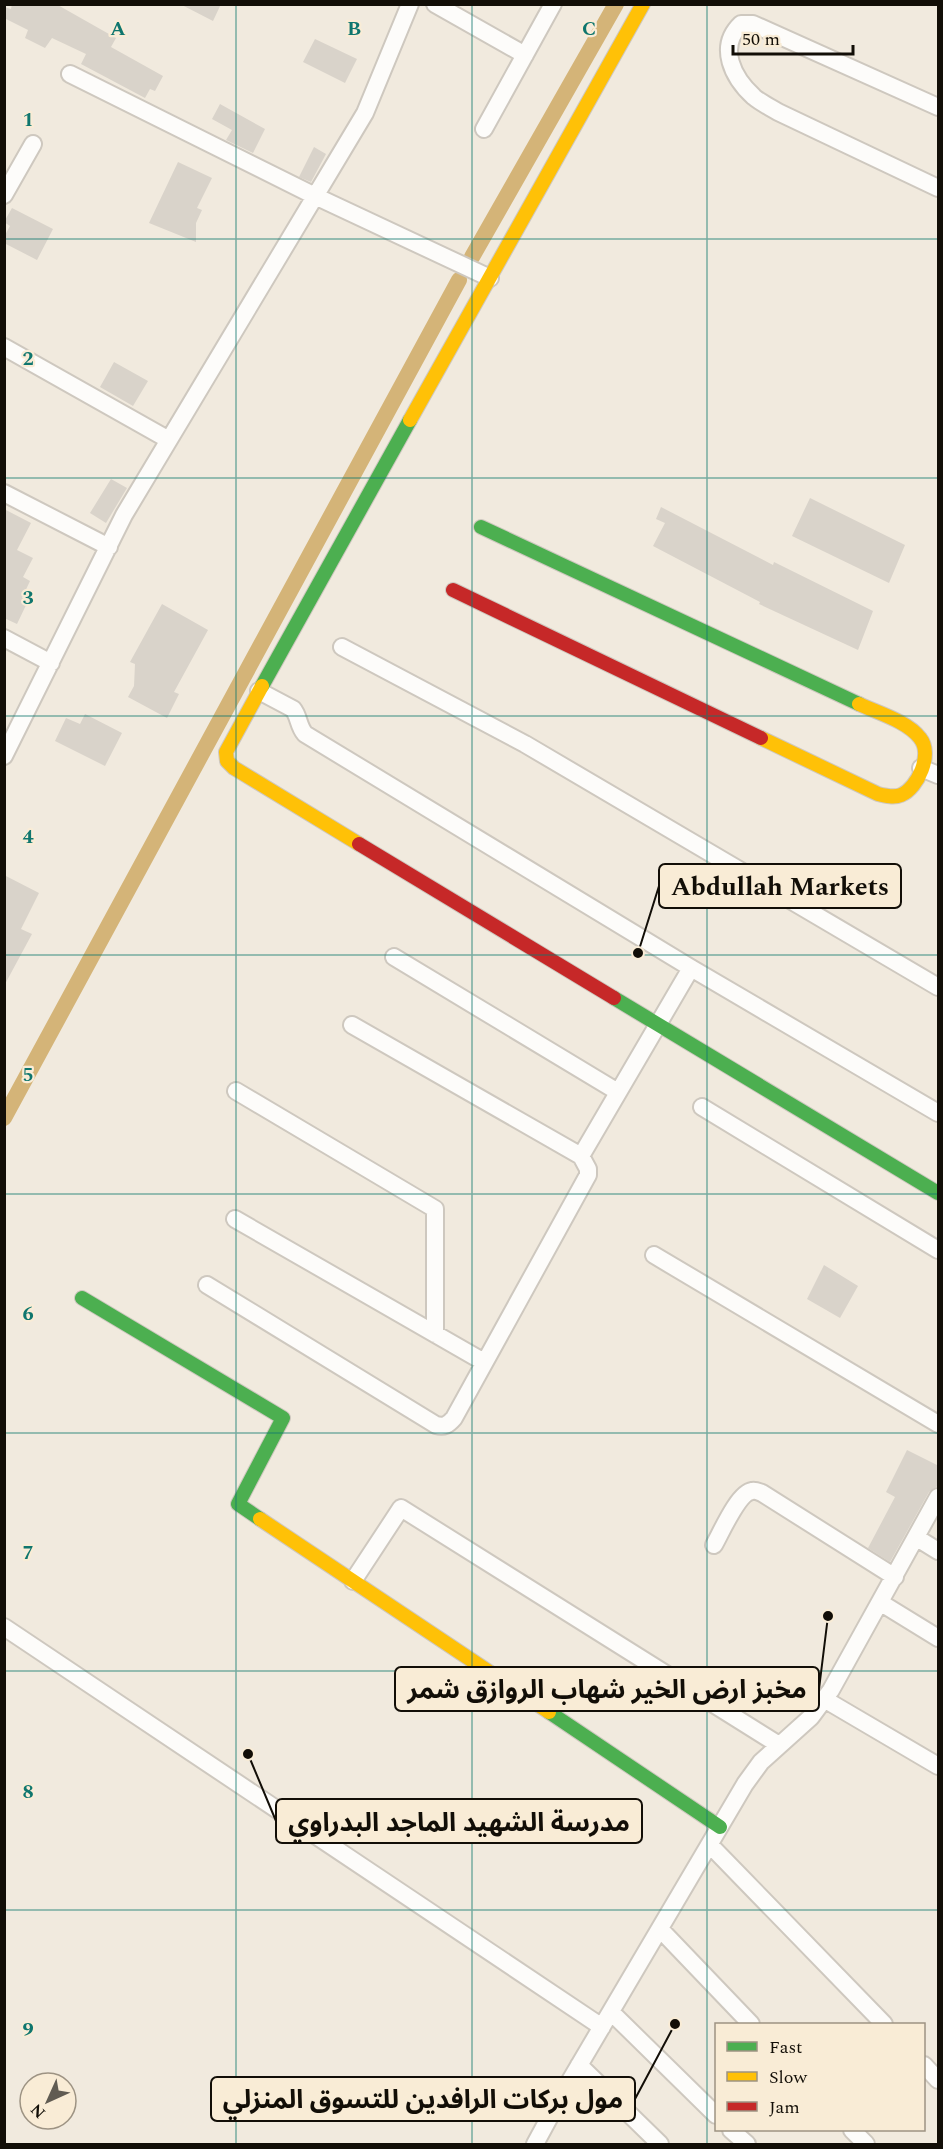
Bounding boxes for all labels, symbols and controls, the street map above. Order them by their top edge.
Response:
text: A [110,14,126,44]
text: B [347,14,361,44]
text: C [582,14,596,44]
scale bar [733,18,853,56]
text: 50 m [742,26,780,53]
text: 1 [22,105,34,135]
text: 2 [22,344,34,374]
text: 3 [22,583,34,613]
text: 4 [22,822,34,852]
callout: Abdullah Markets [659,864,901,908]
text: Abdullah Markets [671,867,889,907]
text: 5 [22,1060,34,1090]
text: 6 [22,1299,34,1329]
text: 7 [22,1538,34,1568]
callout: مخبز ارض الخير شهاب الروازق شمر [395,1667,819,1711]
text: مخبز ارض الخير شهاب الروازق شمر [406,1670,807,1710]
text: 8 [22,1777,34,1807]
callout: مدرسة الشهيد الماجد البدراوي [276,1799,642,1843]
text: مدرسة الشهيد الماجد البدراوي [288,1803,630,1843]
text: 9 [22,2015,34,2045]
legend [715,2023,925,2131]
text: Fast [769,2034,802,2061]
text: Slow [769,2064,808,2091]
north arrow [18,2071,78,2131]
callout: مول بركات الرافدين للتسوق المنزلي [211,2077,635,2121]
text: مول بركات الرافدين للتسوق المنزلي [223,2080,623,2120]
text: Jam [769,2094,800,2121]
text: N [25,2098,51,2124]

